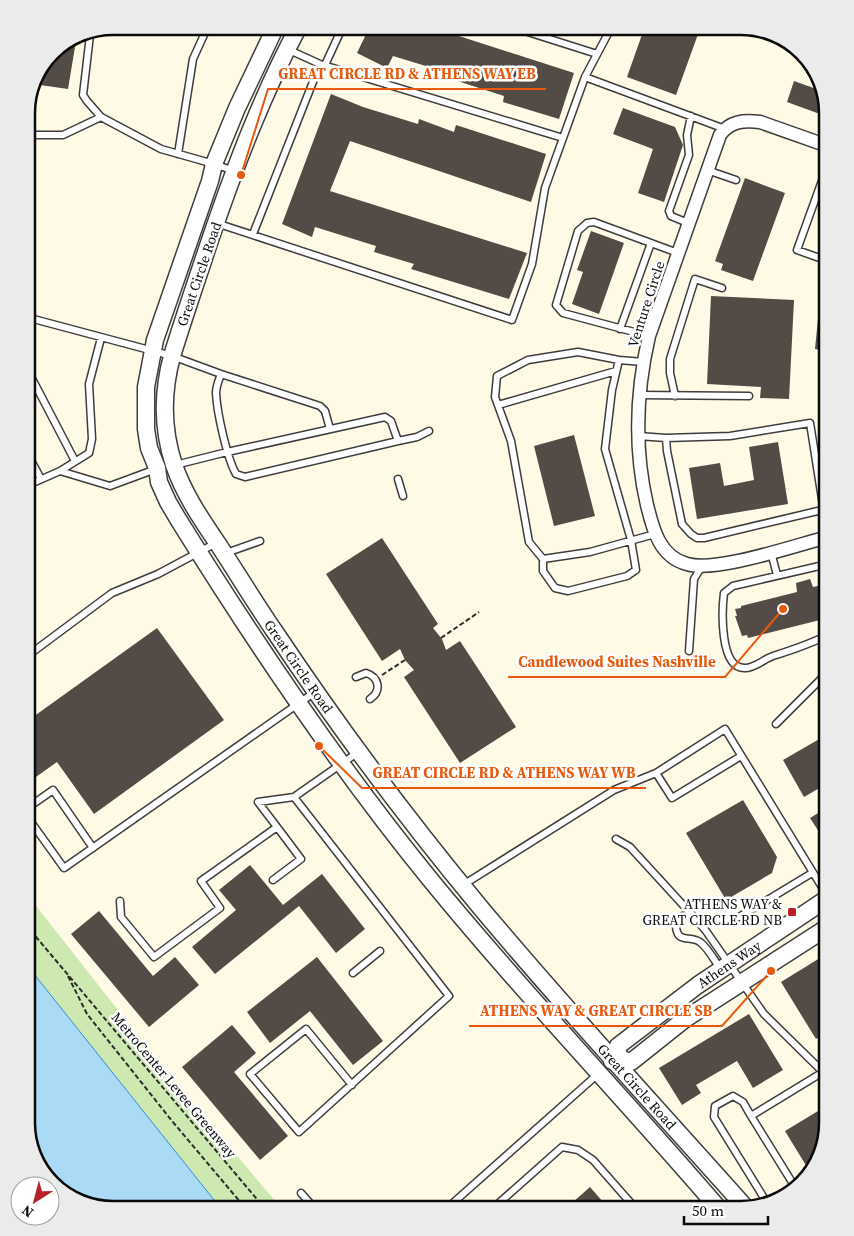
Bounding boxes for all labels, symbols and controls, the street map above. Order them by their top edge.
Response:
callout: GREAT CIRCLE RD & ATHENS WAY EB [268,59,546,89]
text: GREAT CIRCLE RD & ATHENS WAY EB [278,63,536,84]
street label: Great Circle Road [172,219,226,329]
street label: Venture Circle [623,258,669,350]
street label: Great Circle Road [259,616,338,717]
callout: Candlewood Suites Nashville [508,647,725,677]
text: Candlewood Suites Nashville [518,651,716,672]
callout: GREAT CIRCLE RD & ATHENS WAY WB [362,758,646,788]
text: GREAT CIRCLE RD & ATHENS WAY WB [372,762,636,783]
place label: ATHENS WAY & GREAT CIRCLE RD NB [642,894,782,930]
marker: ATHENS WAY & GREAT CIRCLE RD NB [786,906,798,918]
street label: Athens Way [693,935,766,993]
callout: ATHENS WAY & GREAT CIRCLE SB [469,996,722,1026]
text: ATHENS WAY & GREAT CIRCLE SB [480,1000,713,1021]
street label: MetroCenter Levee Greenway [107,1008,242,1163]
street label: Great Circle Road [593,1039,681,1134]
north arrow [10,1176,60,1226]
scale bar [684,1194,768,1226]
text: N [17,1200,37,1223]
text: 50 m [692,1200,724,1221]

